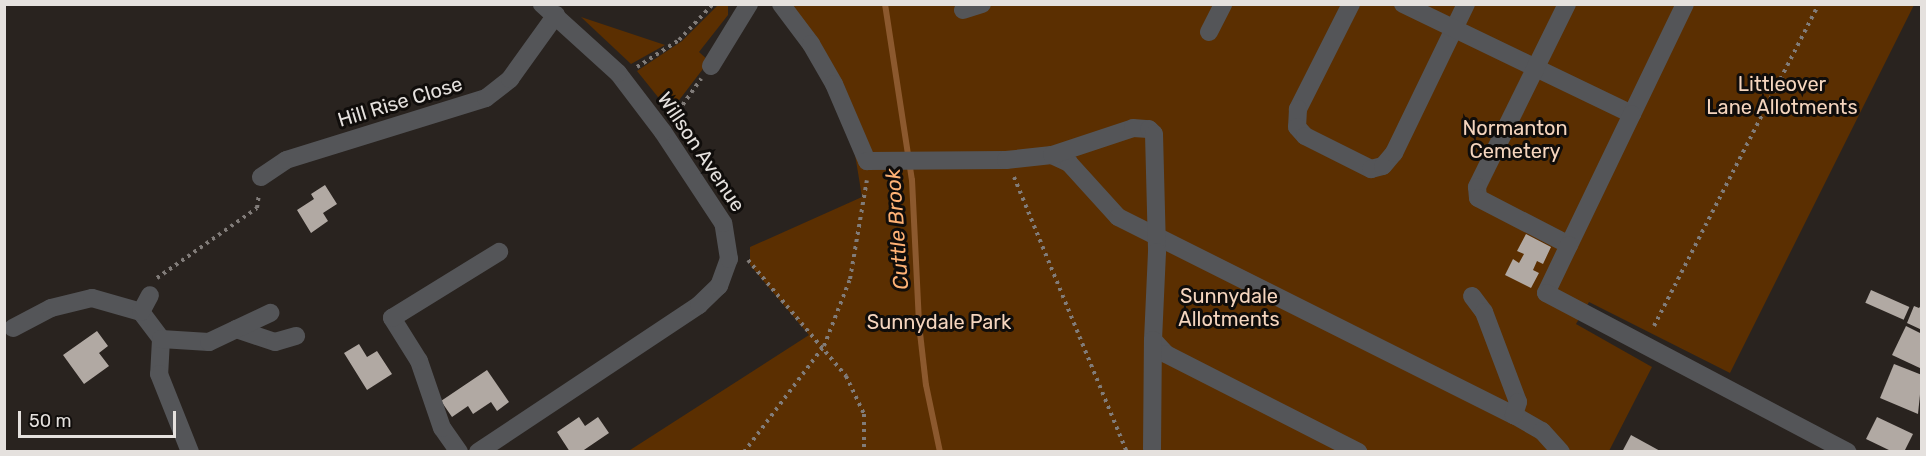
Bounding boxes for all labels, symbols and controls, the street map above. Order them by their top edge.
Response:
street label: Hill Rise Close [335,72,465,132]
park label: Littleover Lane Allotments [1706,72,1858,119]
street label: Willson Avenue [652,88,750,216]
park label: Normanton Cemetery [1462,116,1568,163]
water label: Cuttle Brook [880,167,914,291]
park label: Sunnydale Allotments [1178,284,1280,331]
park label: Sunnydale Park [867,310,1011,334]
scale bar [21,399,178,437]
text: 50 m [29,410,72,432]

